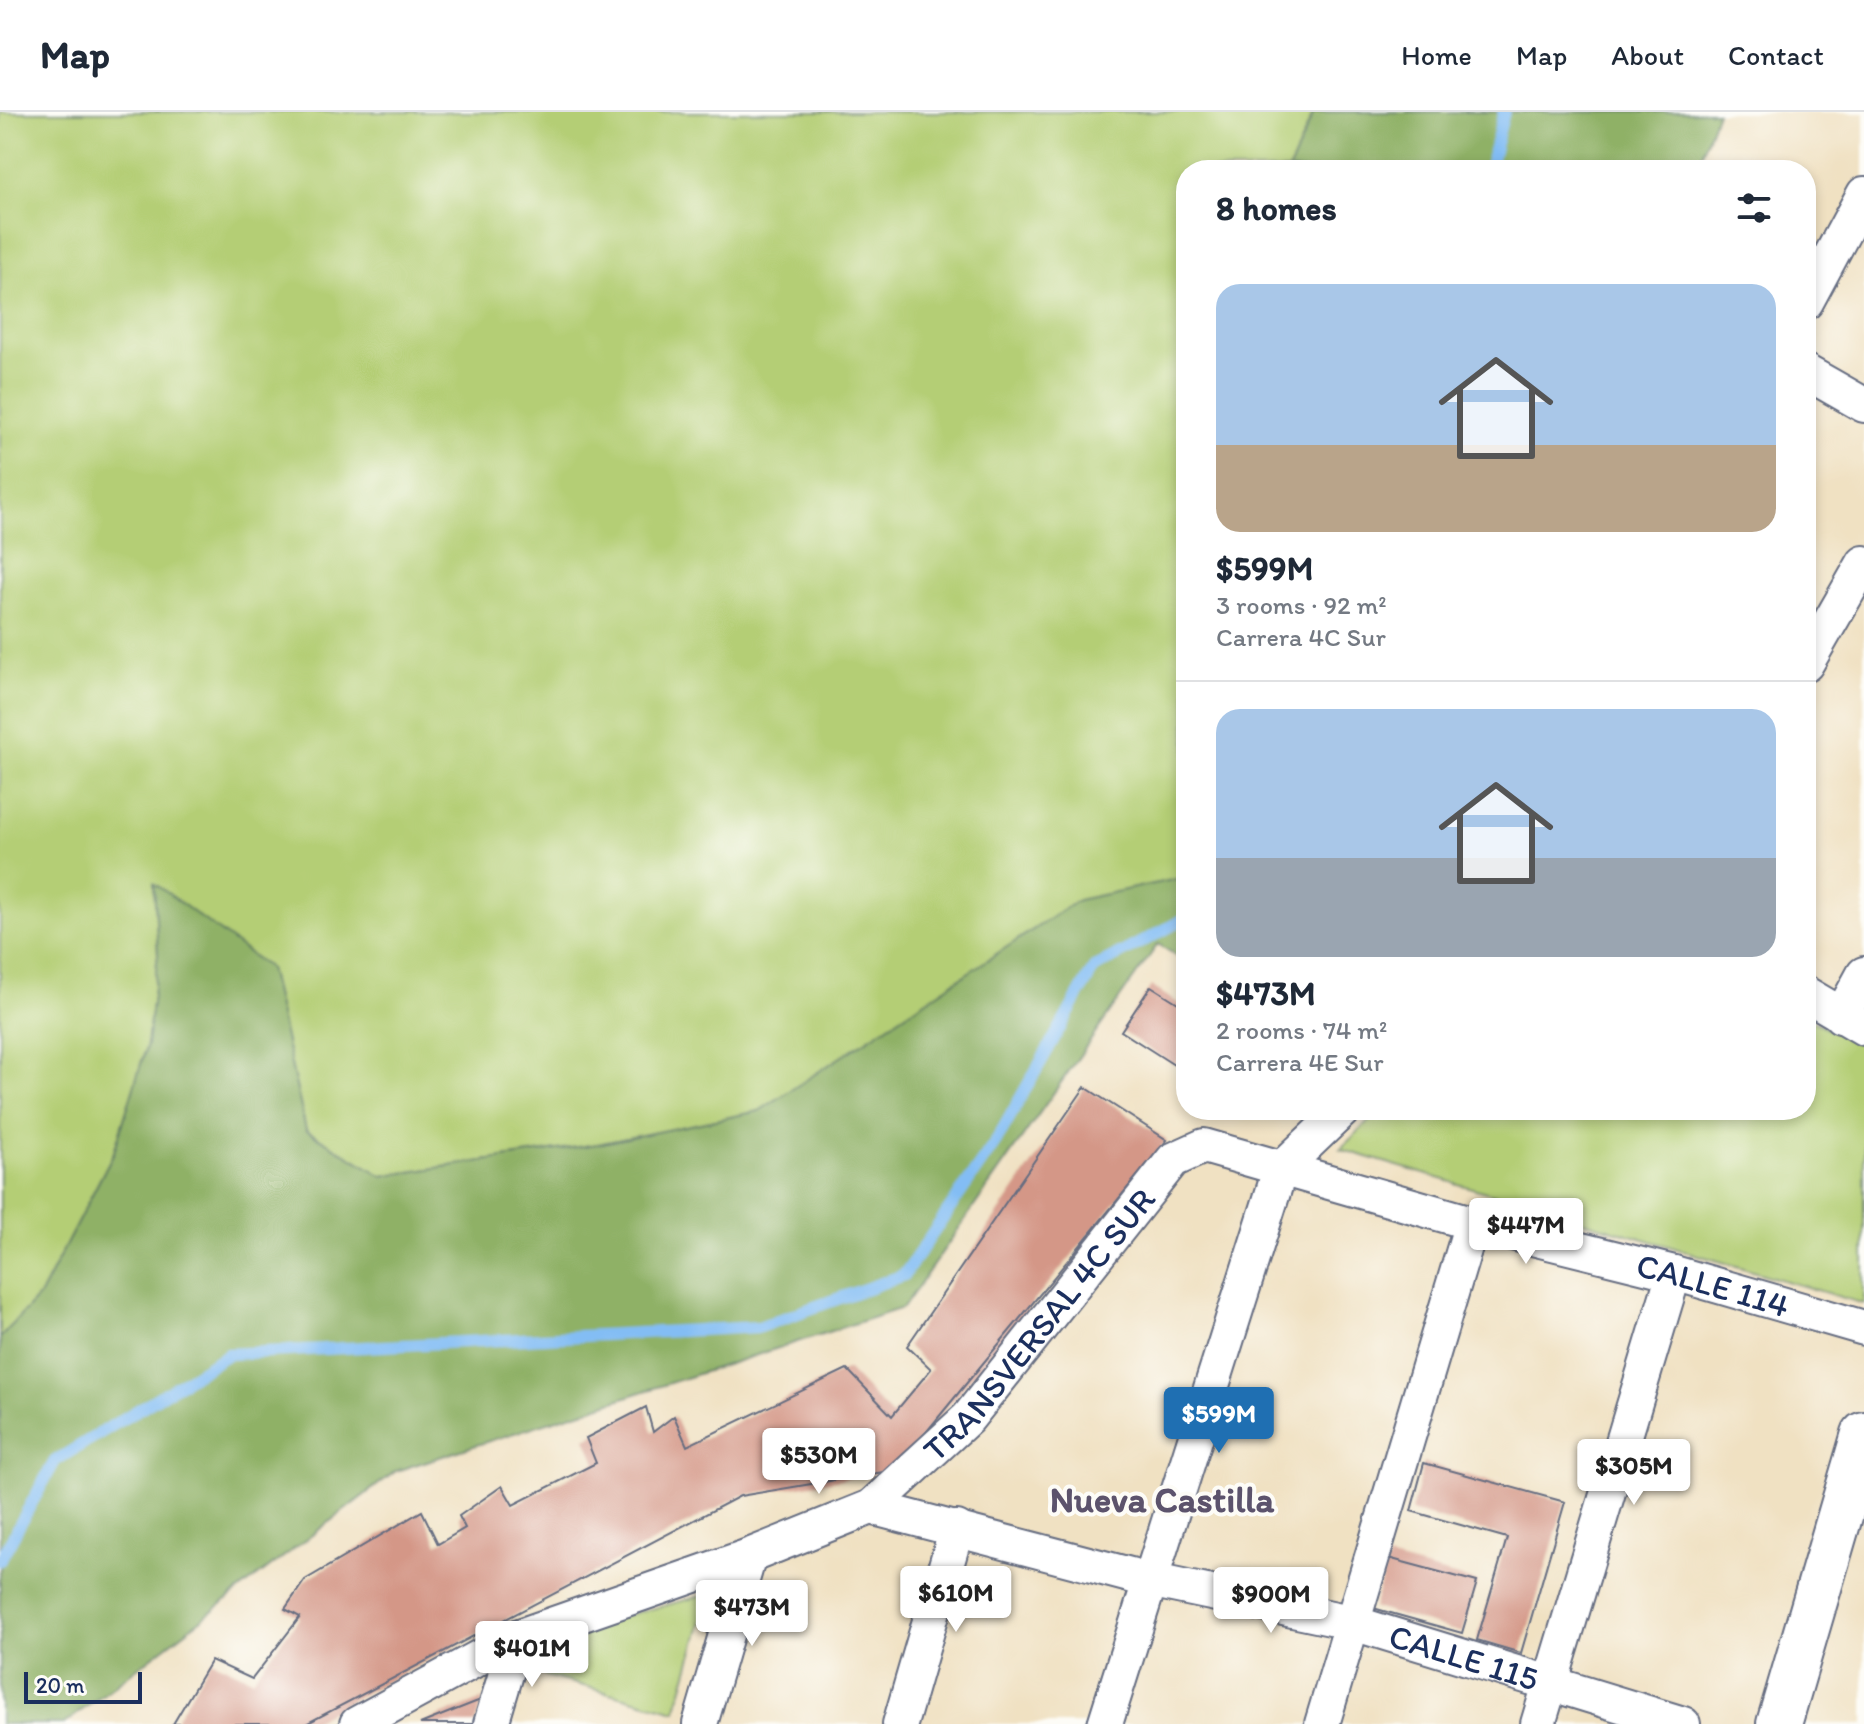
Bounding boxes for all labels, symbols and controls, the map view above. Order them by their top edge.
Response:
text: Map [40,32,110,78]
text: Home [1401,38,1472,72]
text: Map [1516,38,1567,72]
text: About [1611,38,1684,72]
text: Contact [1728,38,1824,72]
icon: filters [1732,186,1776,230]
text: 8 homes [1216,188,1337,229]
icon: home [1424,336,1568,480]
text: $599M [1216,548,1313,589]
text: 3 rooms · 92 m² [1216,589,1387,621]
text: Carrera 4C Sur [1216,621,1386,653]
icon: home [1424,761,1568,905]
text: $473M [1216,973,1316,1014]
text: 2 rooms · 74 m² [1216,1014,1387,1046]
text: Carrera 4E Sur [1216,1046,1384,1078]
street label: TRANSVERSAL 4C SUR [915,1180,1164,1470]
pin: $447M [1470,1198,1582,1266]
text: $447M [1487,1208,1565,1240]
street label: CALLE 114 [1632,1245,1794,1326]
pin: $599M [1163,1387,1275,1455]
text: $599M [1182,1397,1256,1429]
pin: $530M [763,1428,875,1496]
text: $530M [780,1438,858,1470]
pin: $305M [1578,1439,1690,1507]
text: $305M [1595,1449,1673,1481]
district label: Nueva Castilla [1050,1478,1275,1521]
pin: $610M [900,1566,1012,1634]
pin: $900M [1215,1567,1327,1635]
text: $610M [918,1576,994,1608]
text: $900M [1231,1577,1311,1609]
pin: $473M [696,1580,808,1648]
text: $473M [714,1590,790,1622]
street label: CALLE 115 [1384,1615,1544,1700]
pin: $401M [476,1621,588,1689]
text: $401M [493,1631,571,1663]
scale bar [24,1668,142,1704]
text: 20 m [36,1672,85,1699]

